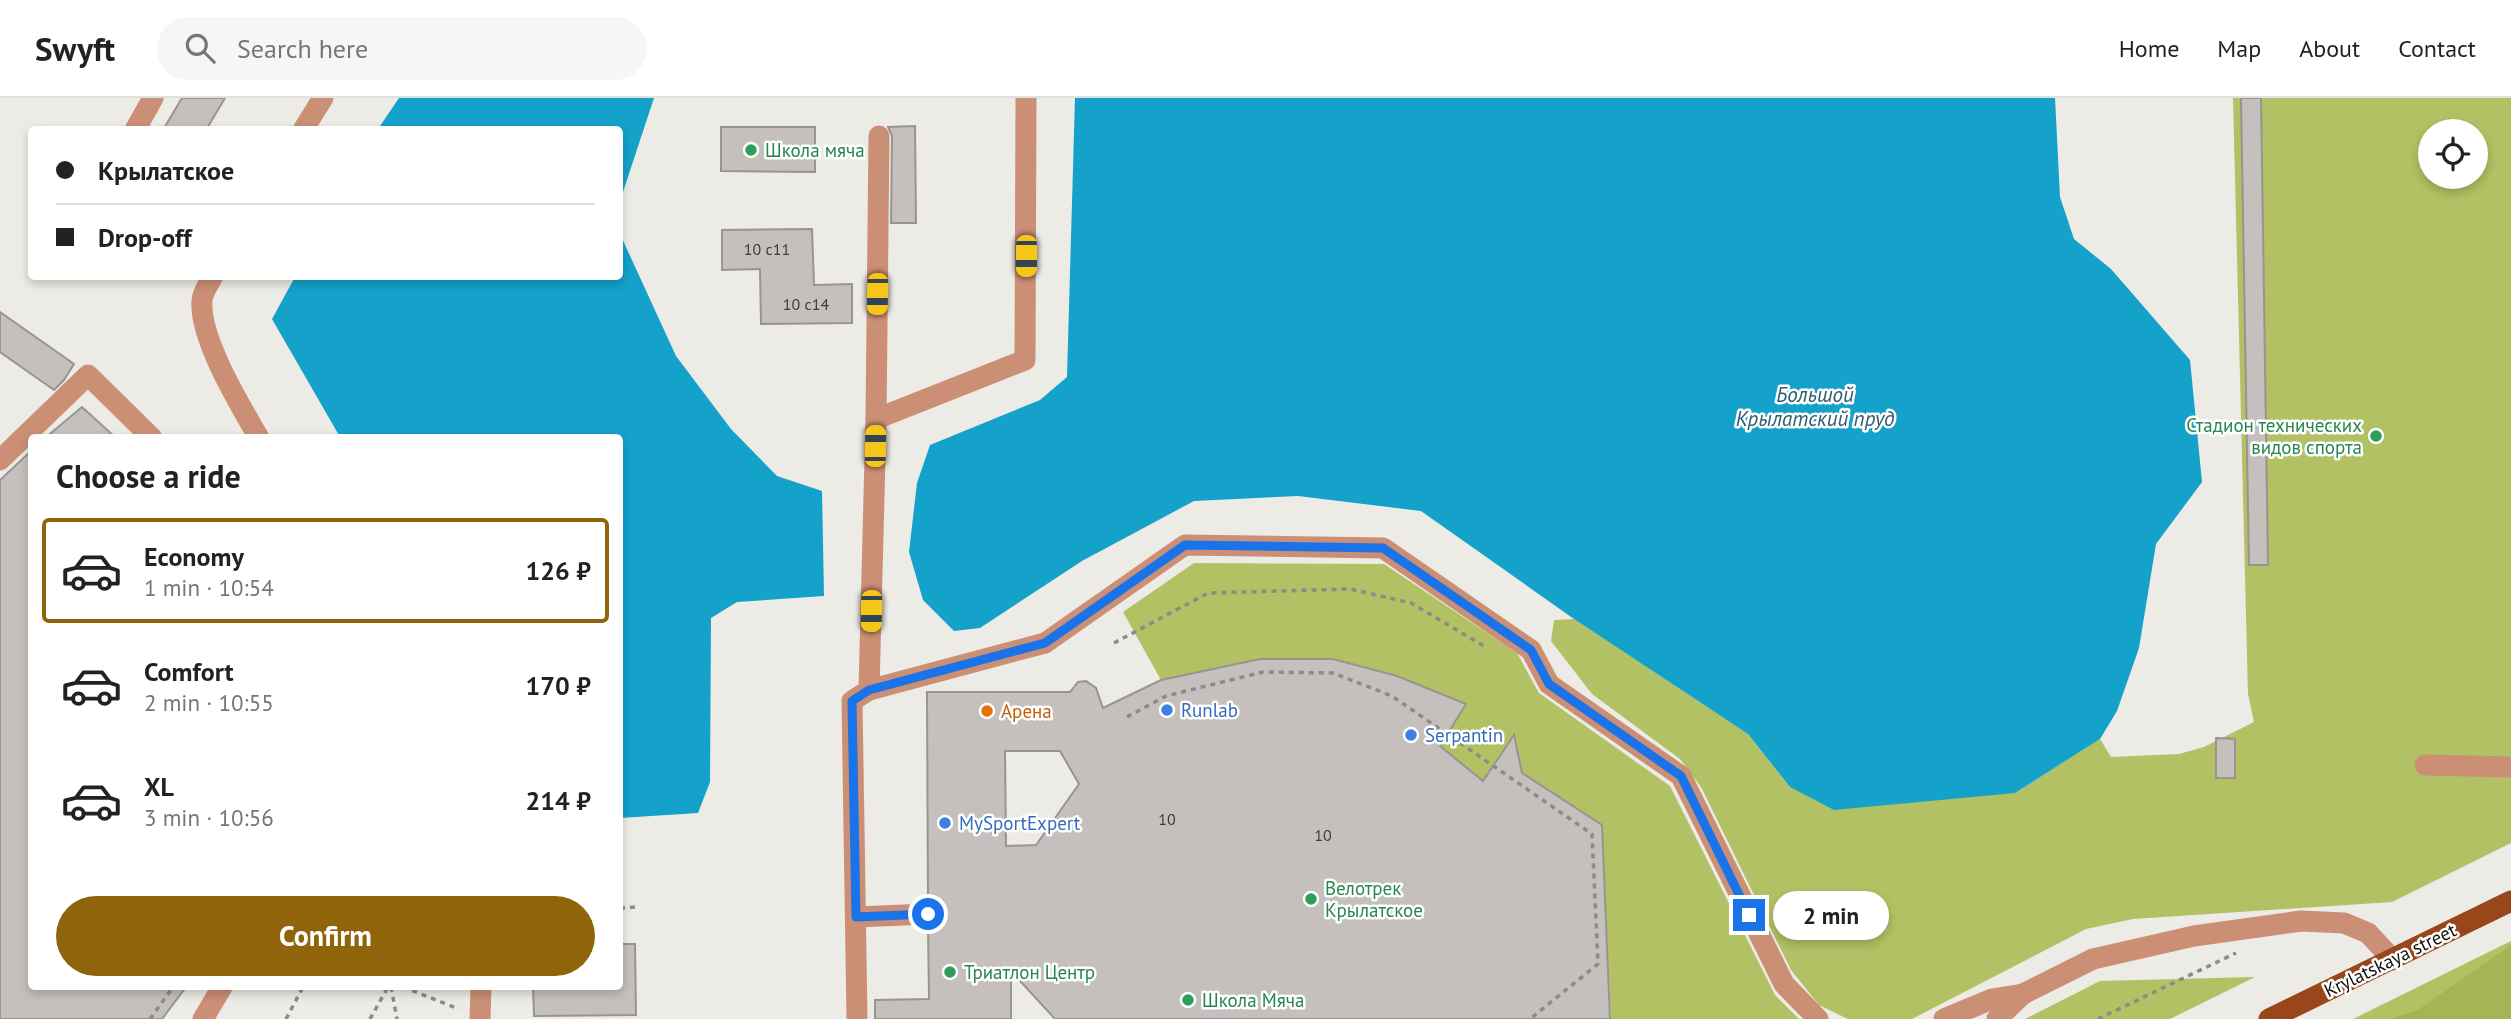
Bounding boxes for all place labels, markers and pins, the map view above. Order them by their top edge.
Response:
place label: Школа мяча [765,138,865,162]
marker: Школа мяча [743,142,759,158]
place label: Стадион технических видов спорта [2186,413,2362,459]
marker: Стадион технических видов спорта [2368,428,2384,444]
place label: Runlab [1181,698,1238,722]
place label: Арена [1001,699,1052,723]
marker: Runlab [1159,702,1175,718]
marker: Арена [979,703,995,719]
place label: Serpantin [1425,723,1503,747]
marker: Serpantin [1403,727,1419,743]
place label: MySportExpert [959,811,1081,835]
marker: MySportExpert [937,815,953,831]
place label: Велотрек Крылатское [1325,876,1423,922]
marker: Велотрек Крылатское [1303,891,1319,907]
place label: Триатлон Центр [964,960,1095,984]
marker: Триатлон Центр [942,964,958,980]
place label: Школа Мяча [1202,988,1304,1012]
marker: Школа Мяча [1180,992,1196,1008]

